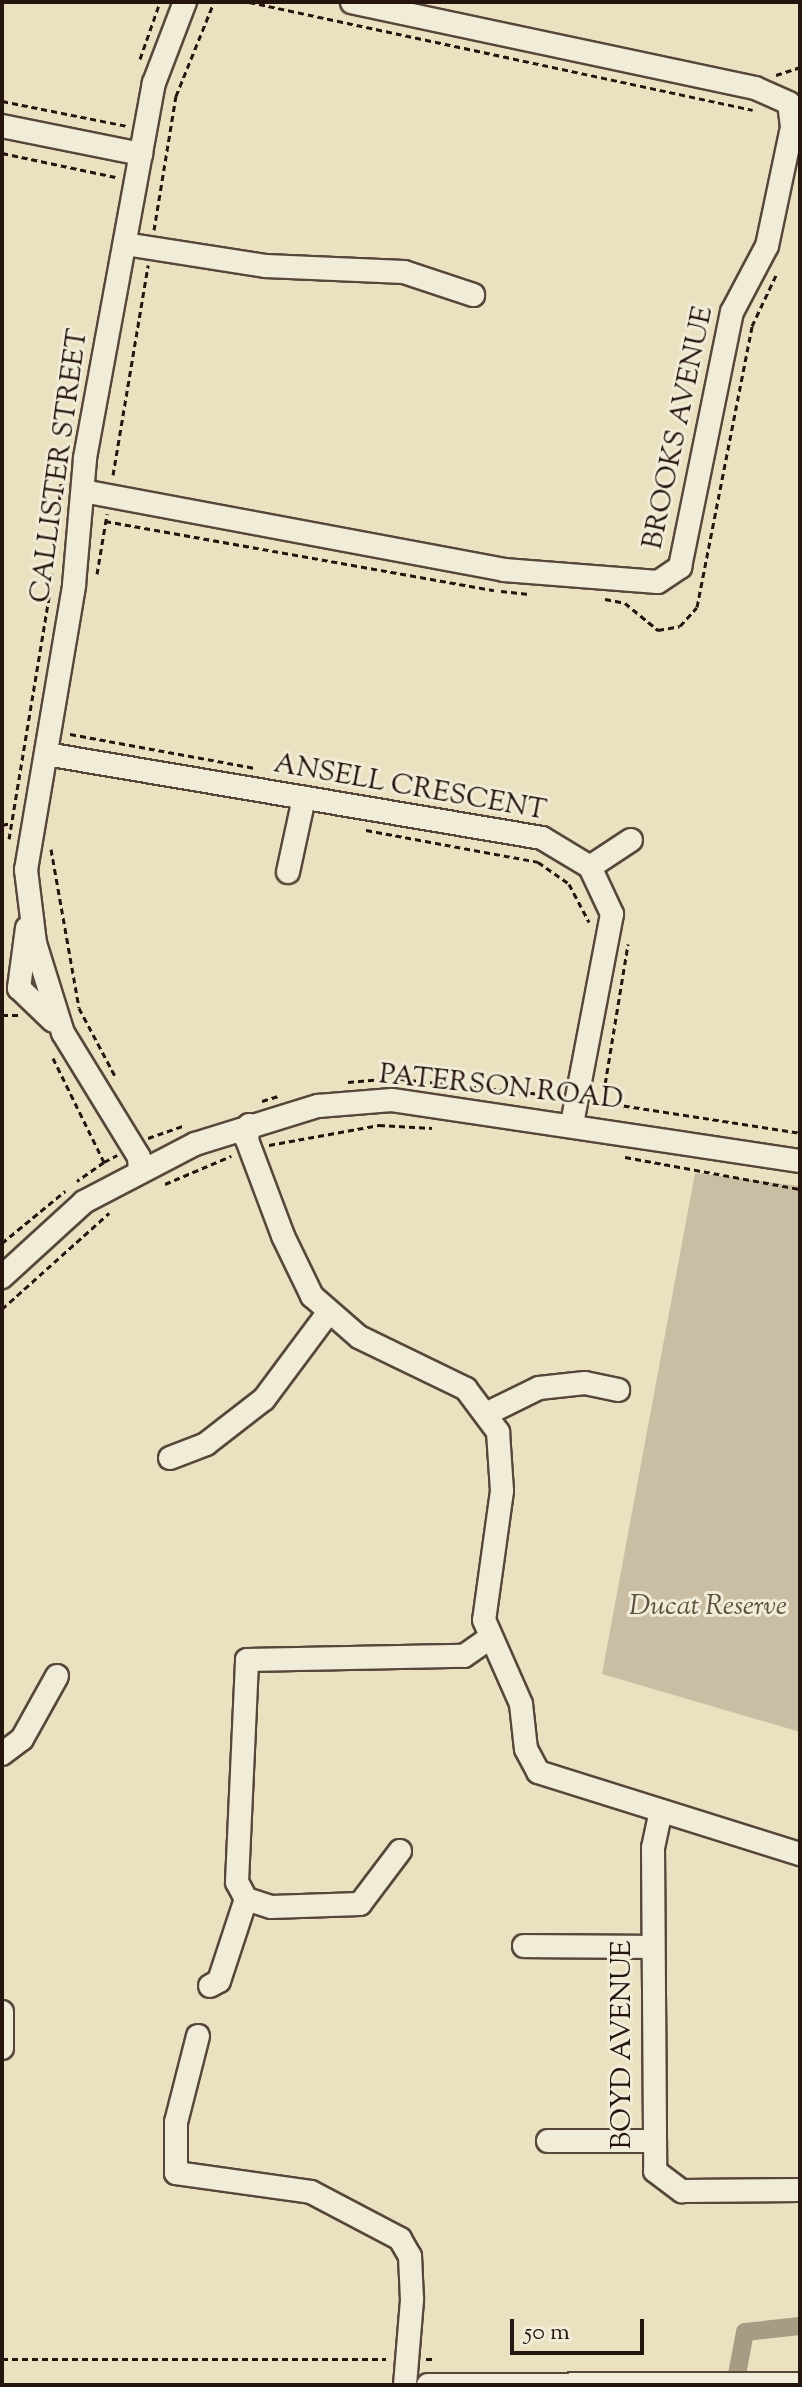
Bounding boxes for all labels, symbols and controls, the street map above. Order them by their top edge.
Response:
street label: BROOKS AVENUE [637,303,721,553]
street label: CALLISTER STREET [24,327,96,605]
street label: ANSELL CRESCENT [271,747,549,829]
street label: PATERSON ROAD [377,1058,625,1118]
park label: Ducat Reserve [629,1590,787,1624]
street label: BOYD AVENUE [606,1940,640,2150]
scale bar [514,2303,648,2353]
text: 50 m [524,2316,570,2350]

